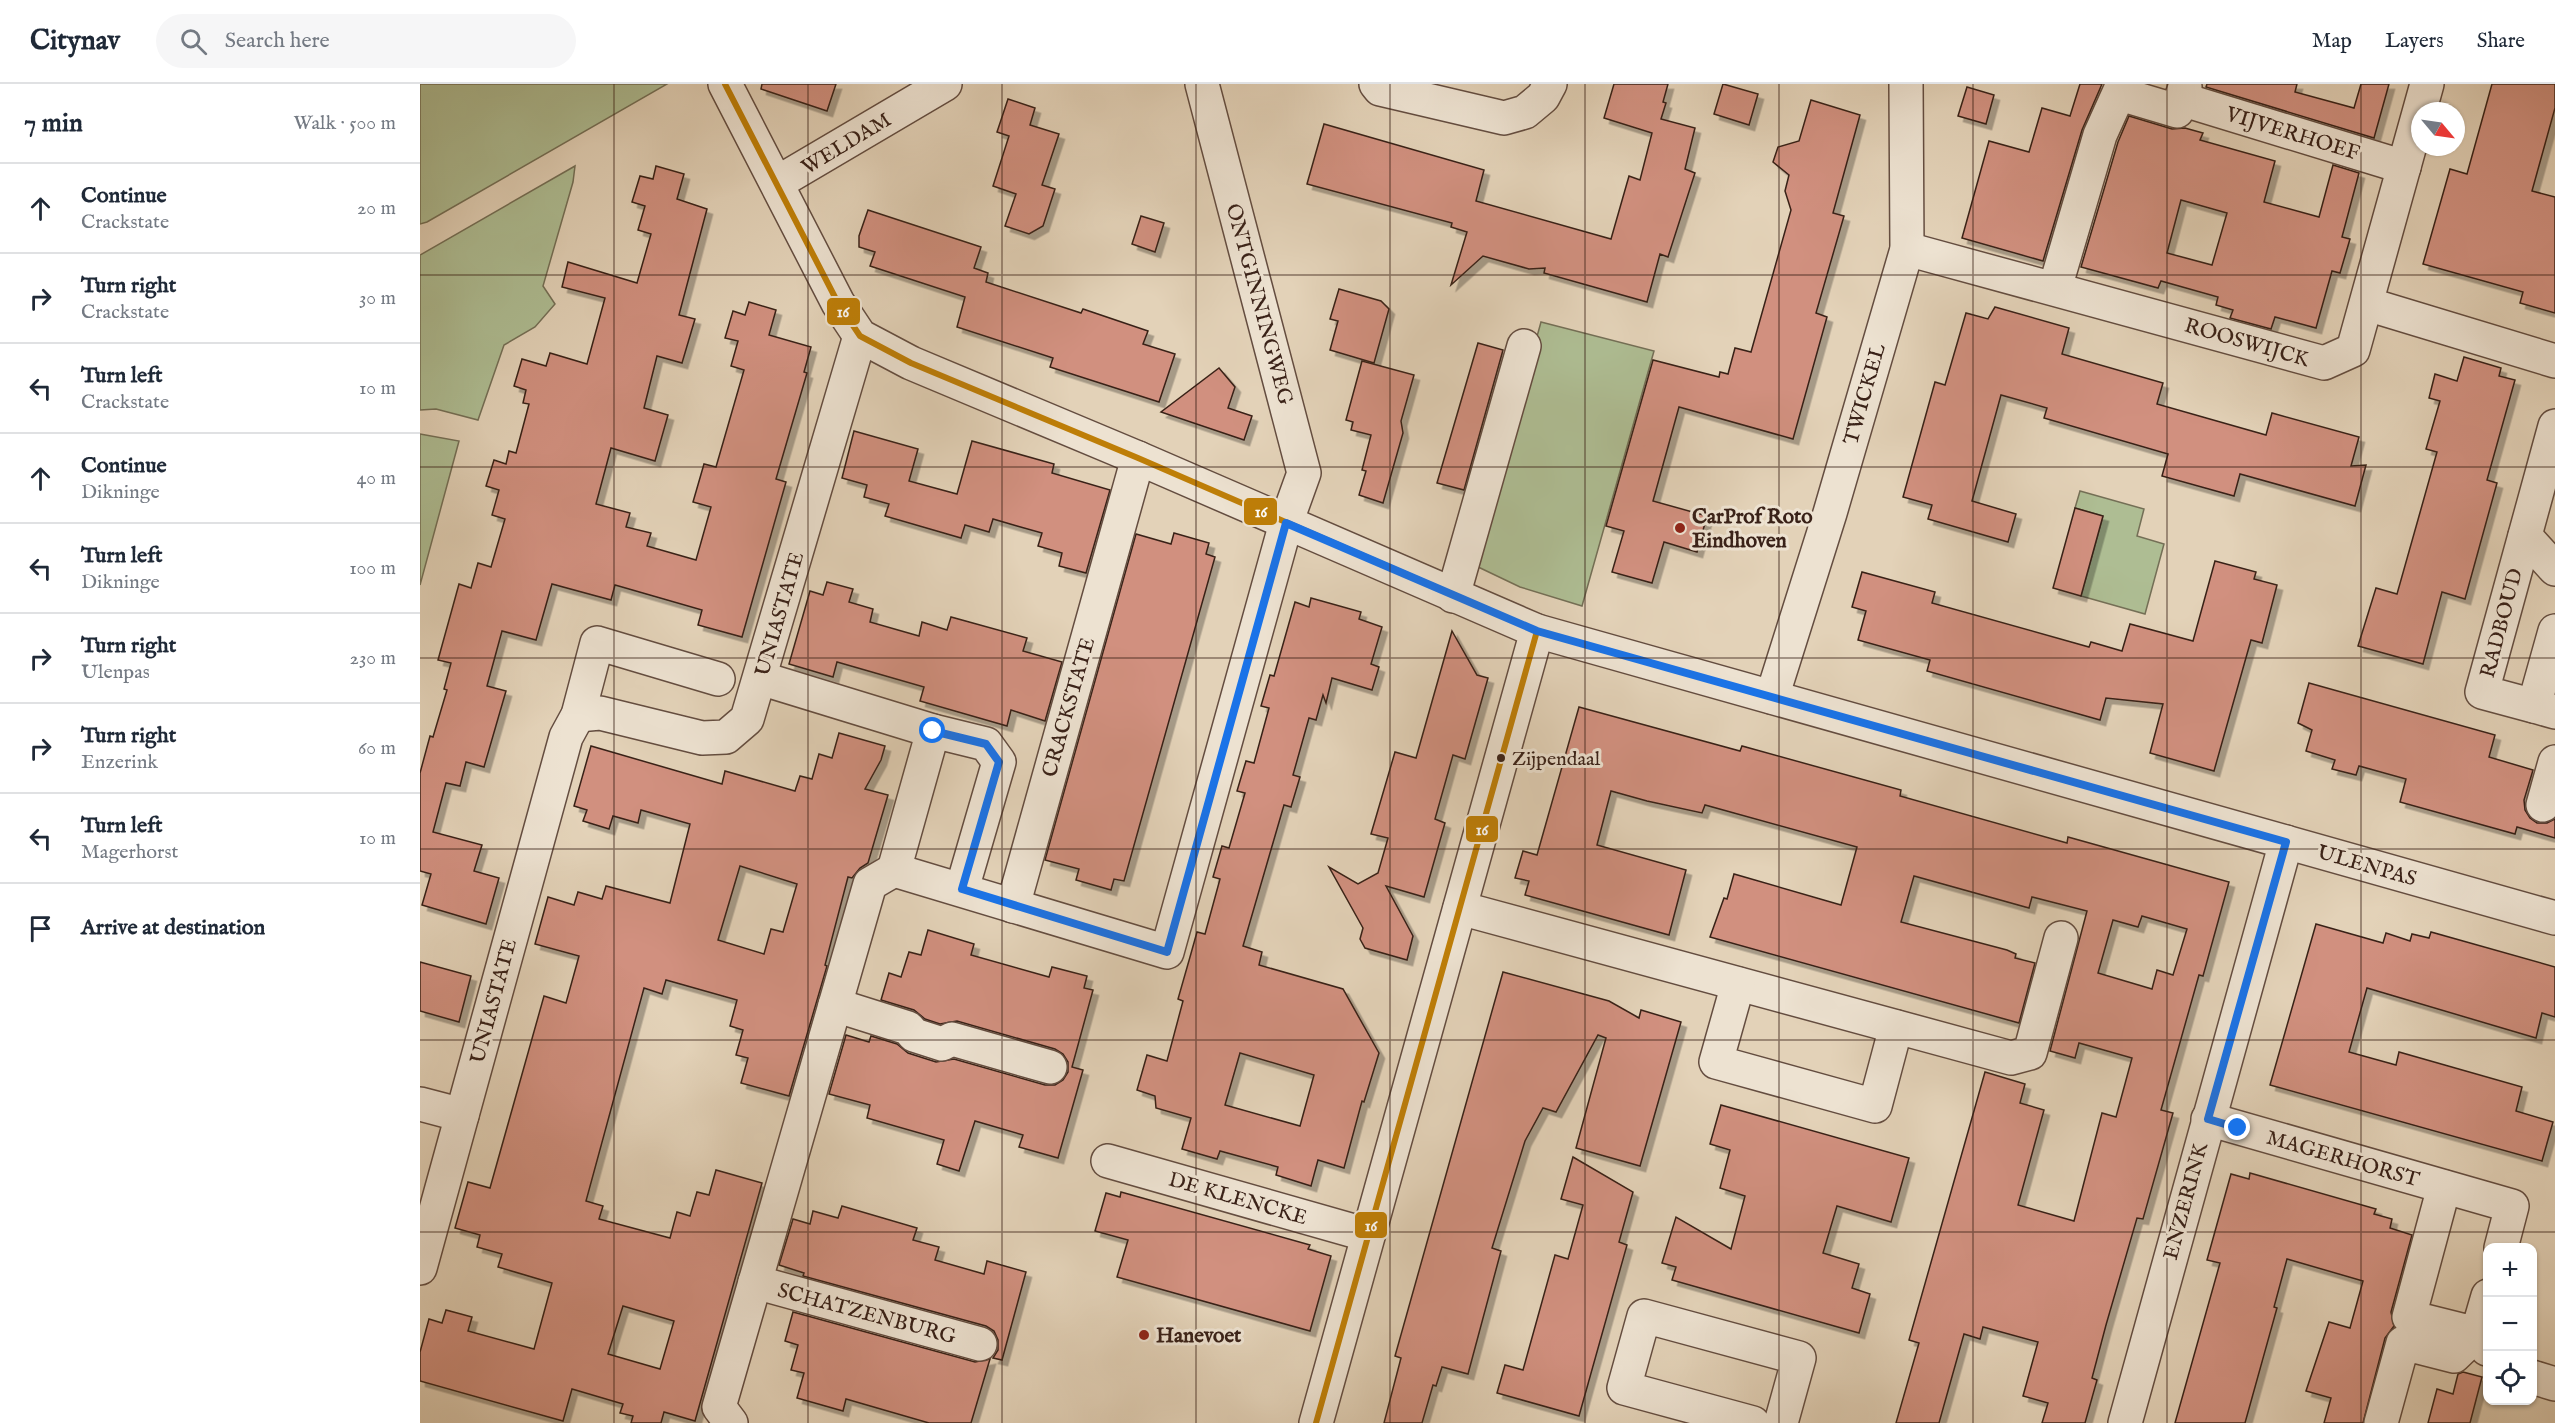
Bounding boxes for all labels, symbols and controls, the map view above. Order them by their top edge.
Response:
search box [156,14,576,68]
text: Citynav [30,24,120,59]
icon: search [177,25,210,58]
text: Search here [225,27,330,55]
text: Map [2312,28,2352,55]
text: Layers [2385,28,2444,55]
text: Share [2477,28,2525,55]
street label: VIJVERHOEF [2221,101,2363,168]
north arrow [2411,102,2465,156]
text: 7 min [24,107,83,140]
street label: WELDAM [797,107,897,182]
text: Walk · 500 m [294,111,396,136]
text: Continue [81,182,167,210]
icon: ahead [24,192,57,225]
text: 20 m [357,196,396,221]
street label: ONTGINNINGWEG [1219,201,1299,408]
text: Crackstate [81,210,169,235]
text: Turn right [81,272,176,300]
icon: right [24,282,57,315]
text: 30 m [359,286,396,311]
line badge: 16 [826,297,861,326]
text: Crackstate [81,300,169,325]
text: 16 [837,303,851,323]
street label: ROOSWIJCK [2181,313,2313,374]
street label: TWICKEL [1838,341,1893,448]
text: Turn left [81,362,163,390]
icon: left [24,372,57,405]
text: 10 m [359,376,396,401]
text: Crackstate [81,390,169,415]
text: Continue [81,452,167,480]
icon: ahead [24,462,57,495]
text: 40 m [357,466,396,491]
text: Dikninge [81,480,160,505]
line badge: 16 [1243,497,1278,526]
text: 16 [1255,503,1269,523]
place label: CarProf Roto Eindhoven [1692,504,1813,555]
marker: CarProf Roto Eindhoven [1673,521,1687,535]
text: Turn left [81,542,163,570]
street label: UNIASTATE [750,549,811,680]
icon: left [24,552,57,585]
text: 100 m [349,556,396,581]
street label: RADBOUD [2475,566,2530,681]
text: Dikninge [81,570,160,595]
text: Turn right [81,632,176,660]
street label: CRACKSTATE [1037,634,1102,780]
icon: right [24,642,57,675]
text: 230 m [350,646,396,671]
text: Ulenpas [81,660,150,685]
route start [919,717,945,743]
text: Turn right [81,722,176,750]
icon: right [24,732,57,765]
text: 60 m [358,736,396,761]
place label: Zijpendaal [1512,747,1601,772]
text: Enzerink [81,750,158,775]
marker: Zijpendaal [1495,752,1507,764]
text: Turn left [81,812,163,840]
line badge: 16 [1465,815,1499,843]
text: 16 [1476,821,1490,841]
icon: left [24,822,57,855]
text: 10 m [359,826,396,851]
street label: ULENPAS [2314,839,2419,893]
text: Magerhorst [81,840,178,865]
icon: arrive [24,912,57,945]
text: Arrive at destination [81,914,265,942]
street label: UNIASTATE [465,936,524,1067]
route end [2224,1114,2250,1140]
street label: MAGERHORST [2263,1125,2423,1194]
street label: ENZERINK [2158,1139,2215,1263]
street label: DE KLENCKE [1165,1167,1310,1232]
line badge: 16 [1354,1211,1388,1239]
text: 16 [1365,1217,1379,1237]
map controls [2483,1243,2537,1405]
button: + [2483,1243,2537,1297]
street label: SCHATZENBURG [774,1278,959,1351]
button: − [2483,1297,2537,1351]
place label: Hanevoet [1156,1323,1242,1350]
marker: Hanevoet [1137,1328,1151,1342]
button: locate [2483,1351,2537,1405]

